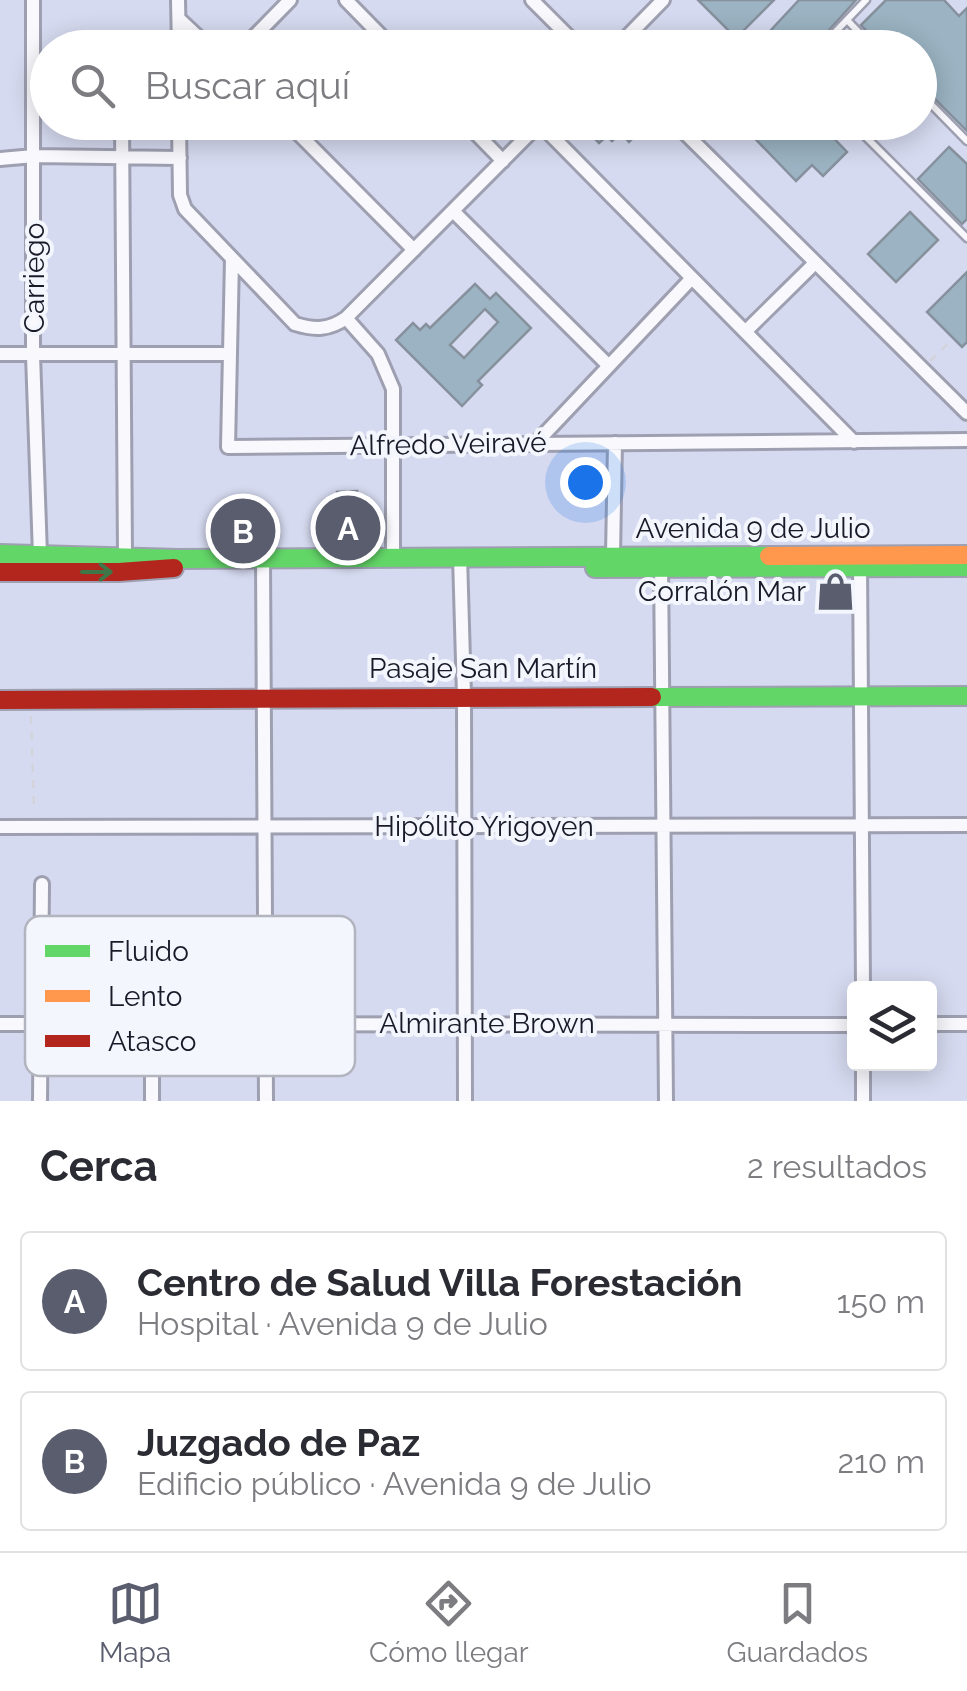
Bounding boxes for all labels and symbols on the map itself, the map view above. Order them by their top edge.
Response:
street label: Carriego [18,223,51,333]
street label: Alfredo Veiravé [349,426,547,462]
your location [560,457,611,508]
pin: A [316,490,380,566]
pin: B [210,494,276,568]
street label: Avenida 9 de Julio [635,512,871,545]
one-way arrow [80,562,113,582]
shop icon: Corralón Mar [815,570,857,612]
place label: Corralón Mar [638,575,806,608]
street label: Pasaje San Martín [369,652,597,685]
street label: Hipólito Yrigoyen [374,810,594,843]
legend [25,916,355,1076]
text: Fluido [108,935,189,968]
text: Lento [108,980,182,1013]
street label: Almirante Brown [379,1007,595,1040]
text: Atasco [108,1025,196,1058]

